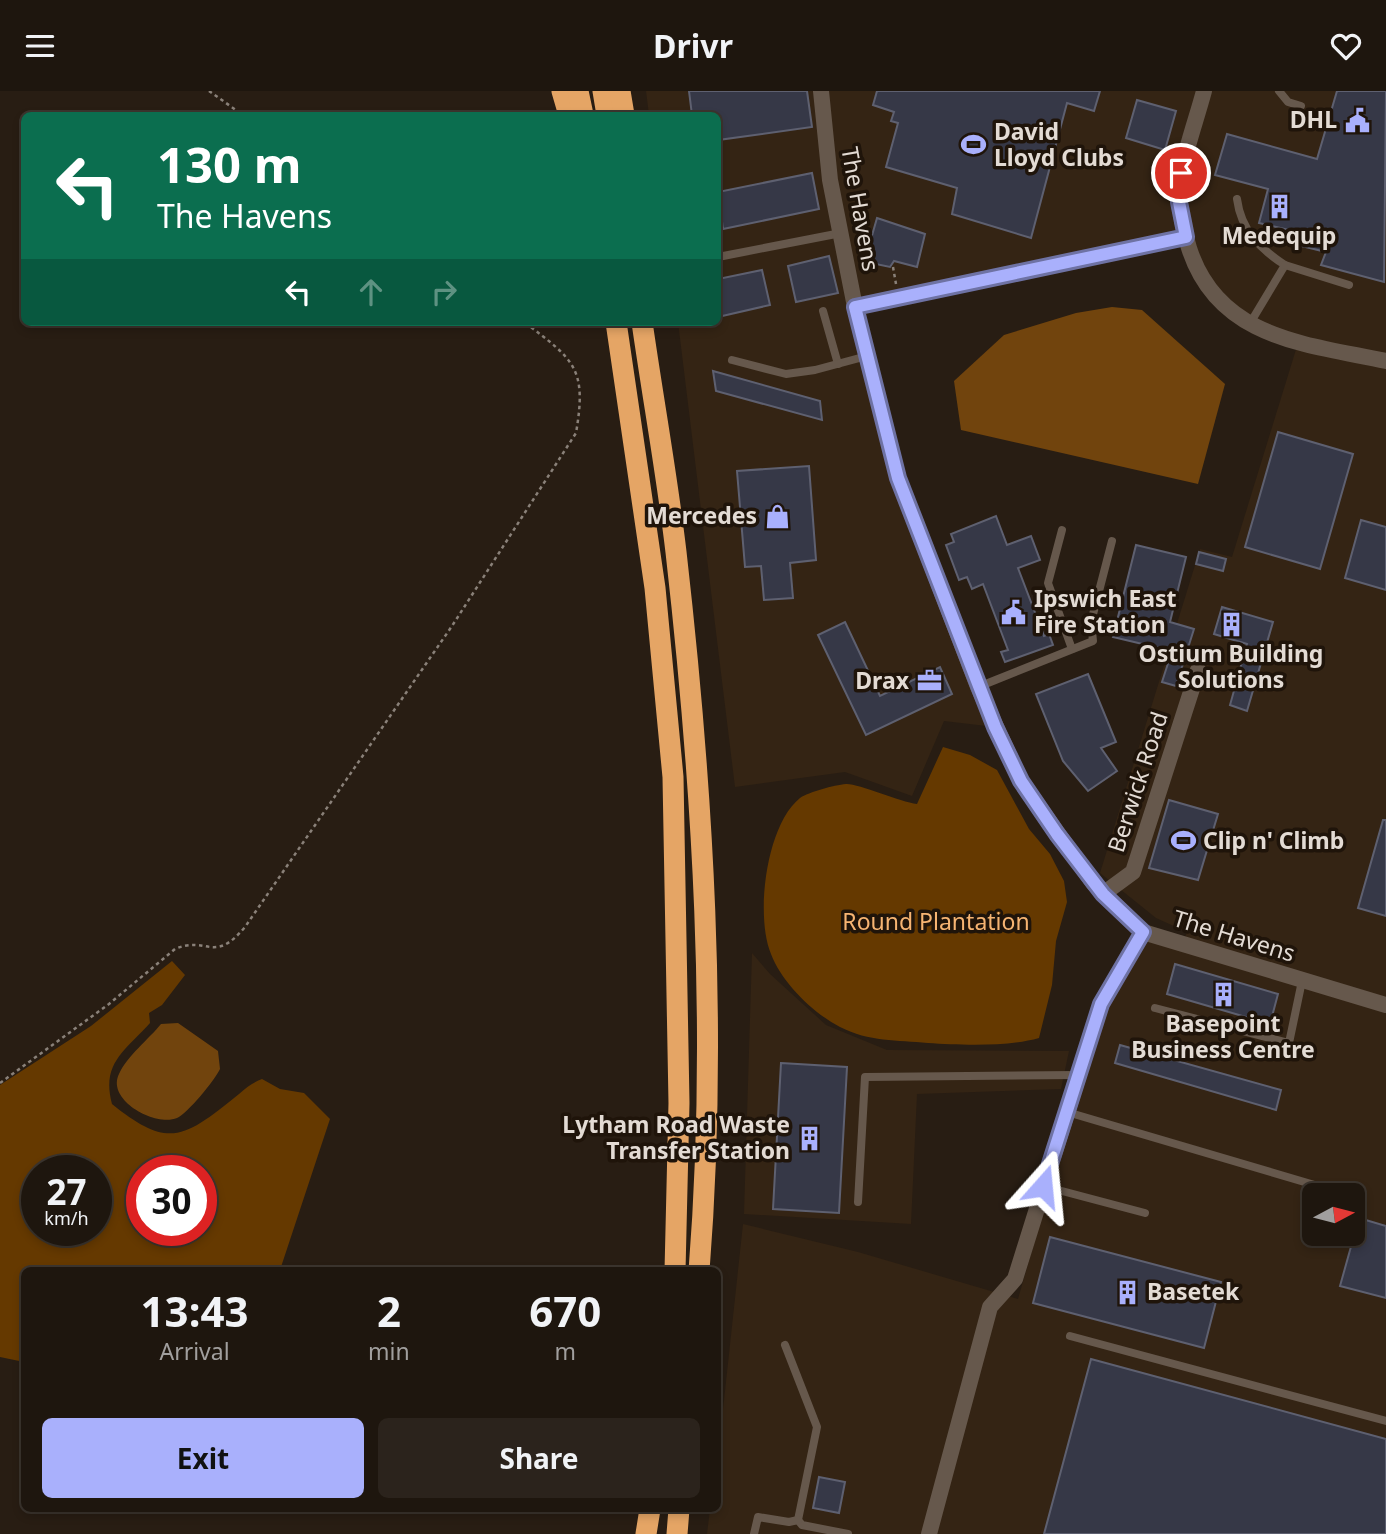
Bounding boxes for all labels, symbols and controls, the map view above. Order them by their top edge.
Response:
text: Drivr [653,24,733,67]
icon: menu [21,27,59,65]
icon: heart [1327,27,1365,65]
place label: DHL [1290,103,1337,135]
public building icon: DHL [1343,106,1371,134]
place label: David Lloyd Clubs [994,115,1124,173]
text: 130 m [157,131,302,197]
sports icon: David Lloyd Clubs [960,131,988,159]
icon: left [42,140,133,231]
pin [1151,143,1211,203]
street label: The Havens [834,144,888,274]
icon: arrive [1162,154,1200,192]
building icon: Medequip [1265,192,1293,220]
text: The Havens [157,194,332,237]
place label: Medequip [1222,219,1336,251]
icon: left [279,273,317,311]
icon: ahead [352,273,390,311]
icon: right [425,273,463,311]
place label: Mercedes [646,499,757,531]
shop icon: Mercedes [763,502,791,530]
place label: Ipswich East Fire Station [1034,582,1177,640]
public building icon: Ipswich East Fire Station [1000,598,1028,626]
building icon: Ostium Building Solutions [1217,610,1245,638]
place label: Ostium Building Solutions [1139,637,1323,695]
place label: Drax [855,664,910,696]
office icon: Drax [915,667,943,695]
street label: Berwick Road [1099,707,1175,856]
place label: Clip n' Climb [1203,824,1344,856]
sports icon: Clip n' Climb [1169,827,1197,855]
street label: The Havens [1169,901,1299,969]
park label: Round Plantation [842,905,1030,937]
building icon: Basepoint Business Centre [1209,980,1237,1008]
place label: Basepoint Business Centre [1131,1007,1315,1065]
place label: Lytham Road Waste Transfer Station [562,1108,790,1166]
building icon: Lytham Road Waste Transfer Station [796,1124,824,1152]
position arrow [1006,1149,1080,1223]
speed limit sign: 30 [126,1155,217,1246]
text: 27 [46,1168,87,1215]
north arrow [1302,1183,1365,1246]
map controls [1302,1183,1365,1246]
text: km/h [44,1206,89,1230]
place label: Basetek [1147,1275,1240,1307]
building icon: Basetek [1113,1278,1141,1306]
text: 13:43 [141,1282,248,1339]
text: 2 [377,1282,401,1339]
text: 670 [529,1282,601,1339]
text: Arrival [159,1335,230,1367]
text: min [368,1335,410,1367]
text: m [555,1335,576,1367]
button: Exit [42,1418,364,1498]
button: Share [378,1418,700,1498]

